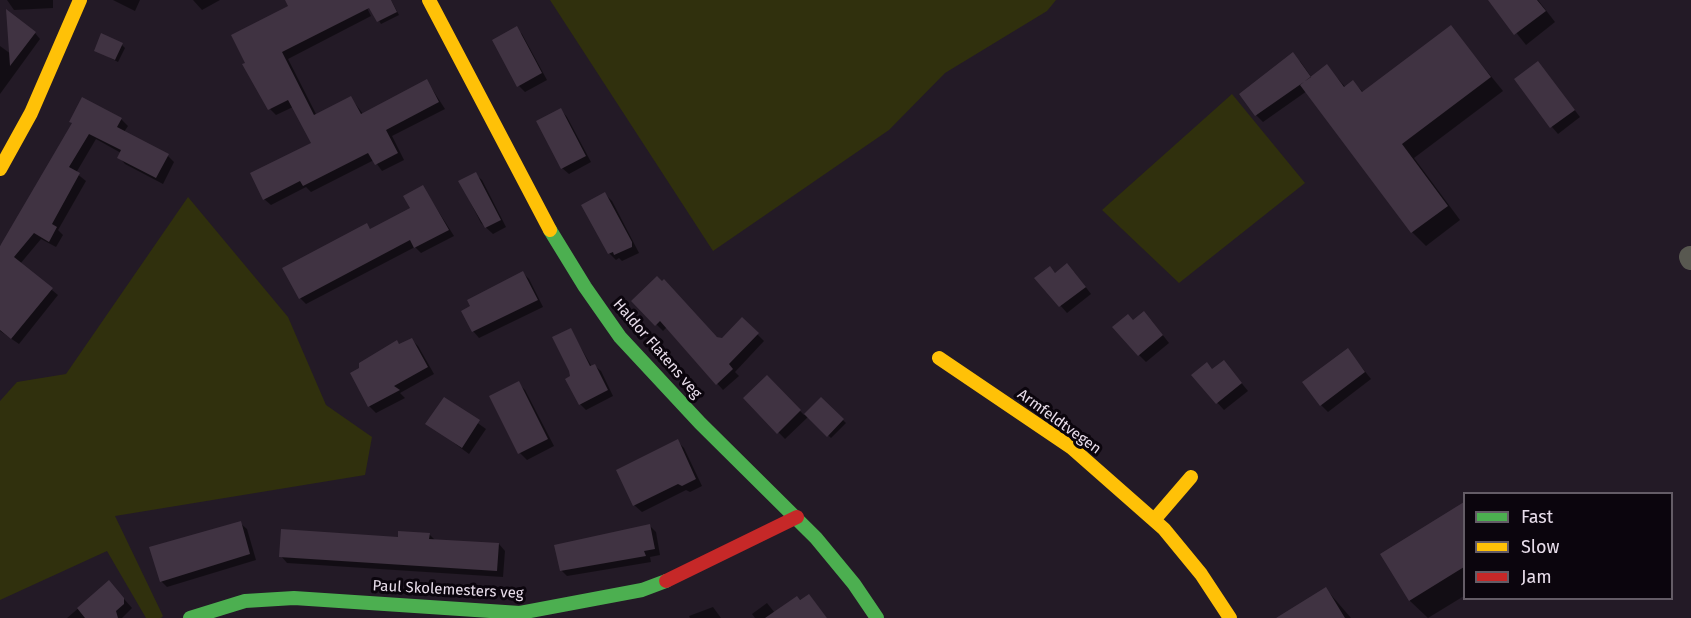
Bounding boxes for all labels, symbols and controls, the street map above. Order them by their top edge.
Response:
street label: Haldor Flatens veg [609,295,705,403]
street label: Armfeldtvegen [1014,386,1104,458]
legend [1463,492,1673,600]
text: Fast [1521,506,1553,528]
text: Slow [1521,536,1559,558]
text: Jam [1521,566,1552,588]
street label: Paul Skolemesters veg [372,577,524,603]

